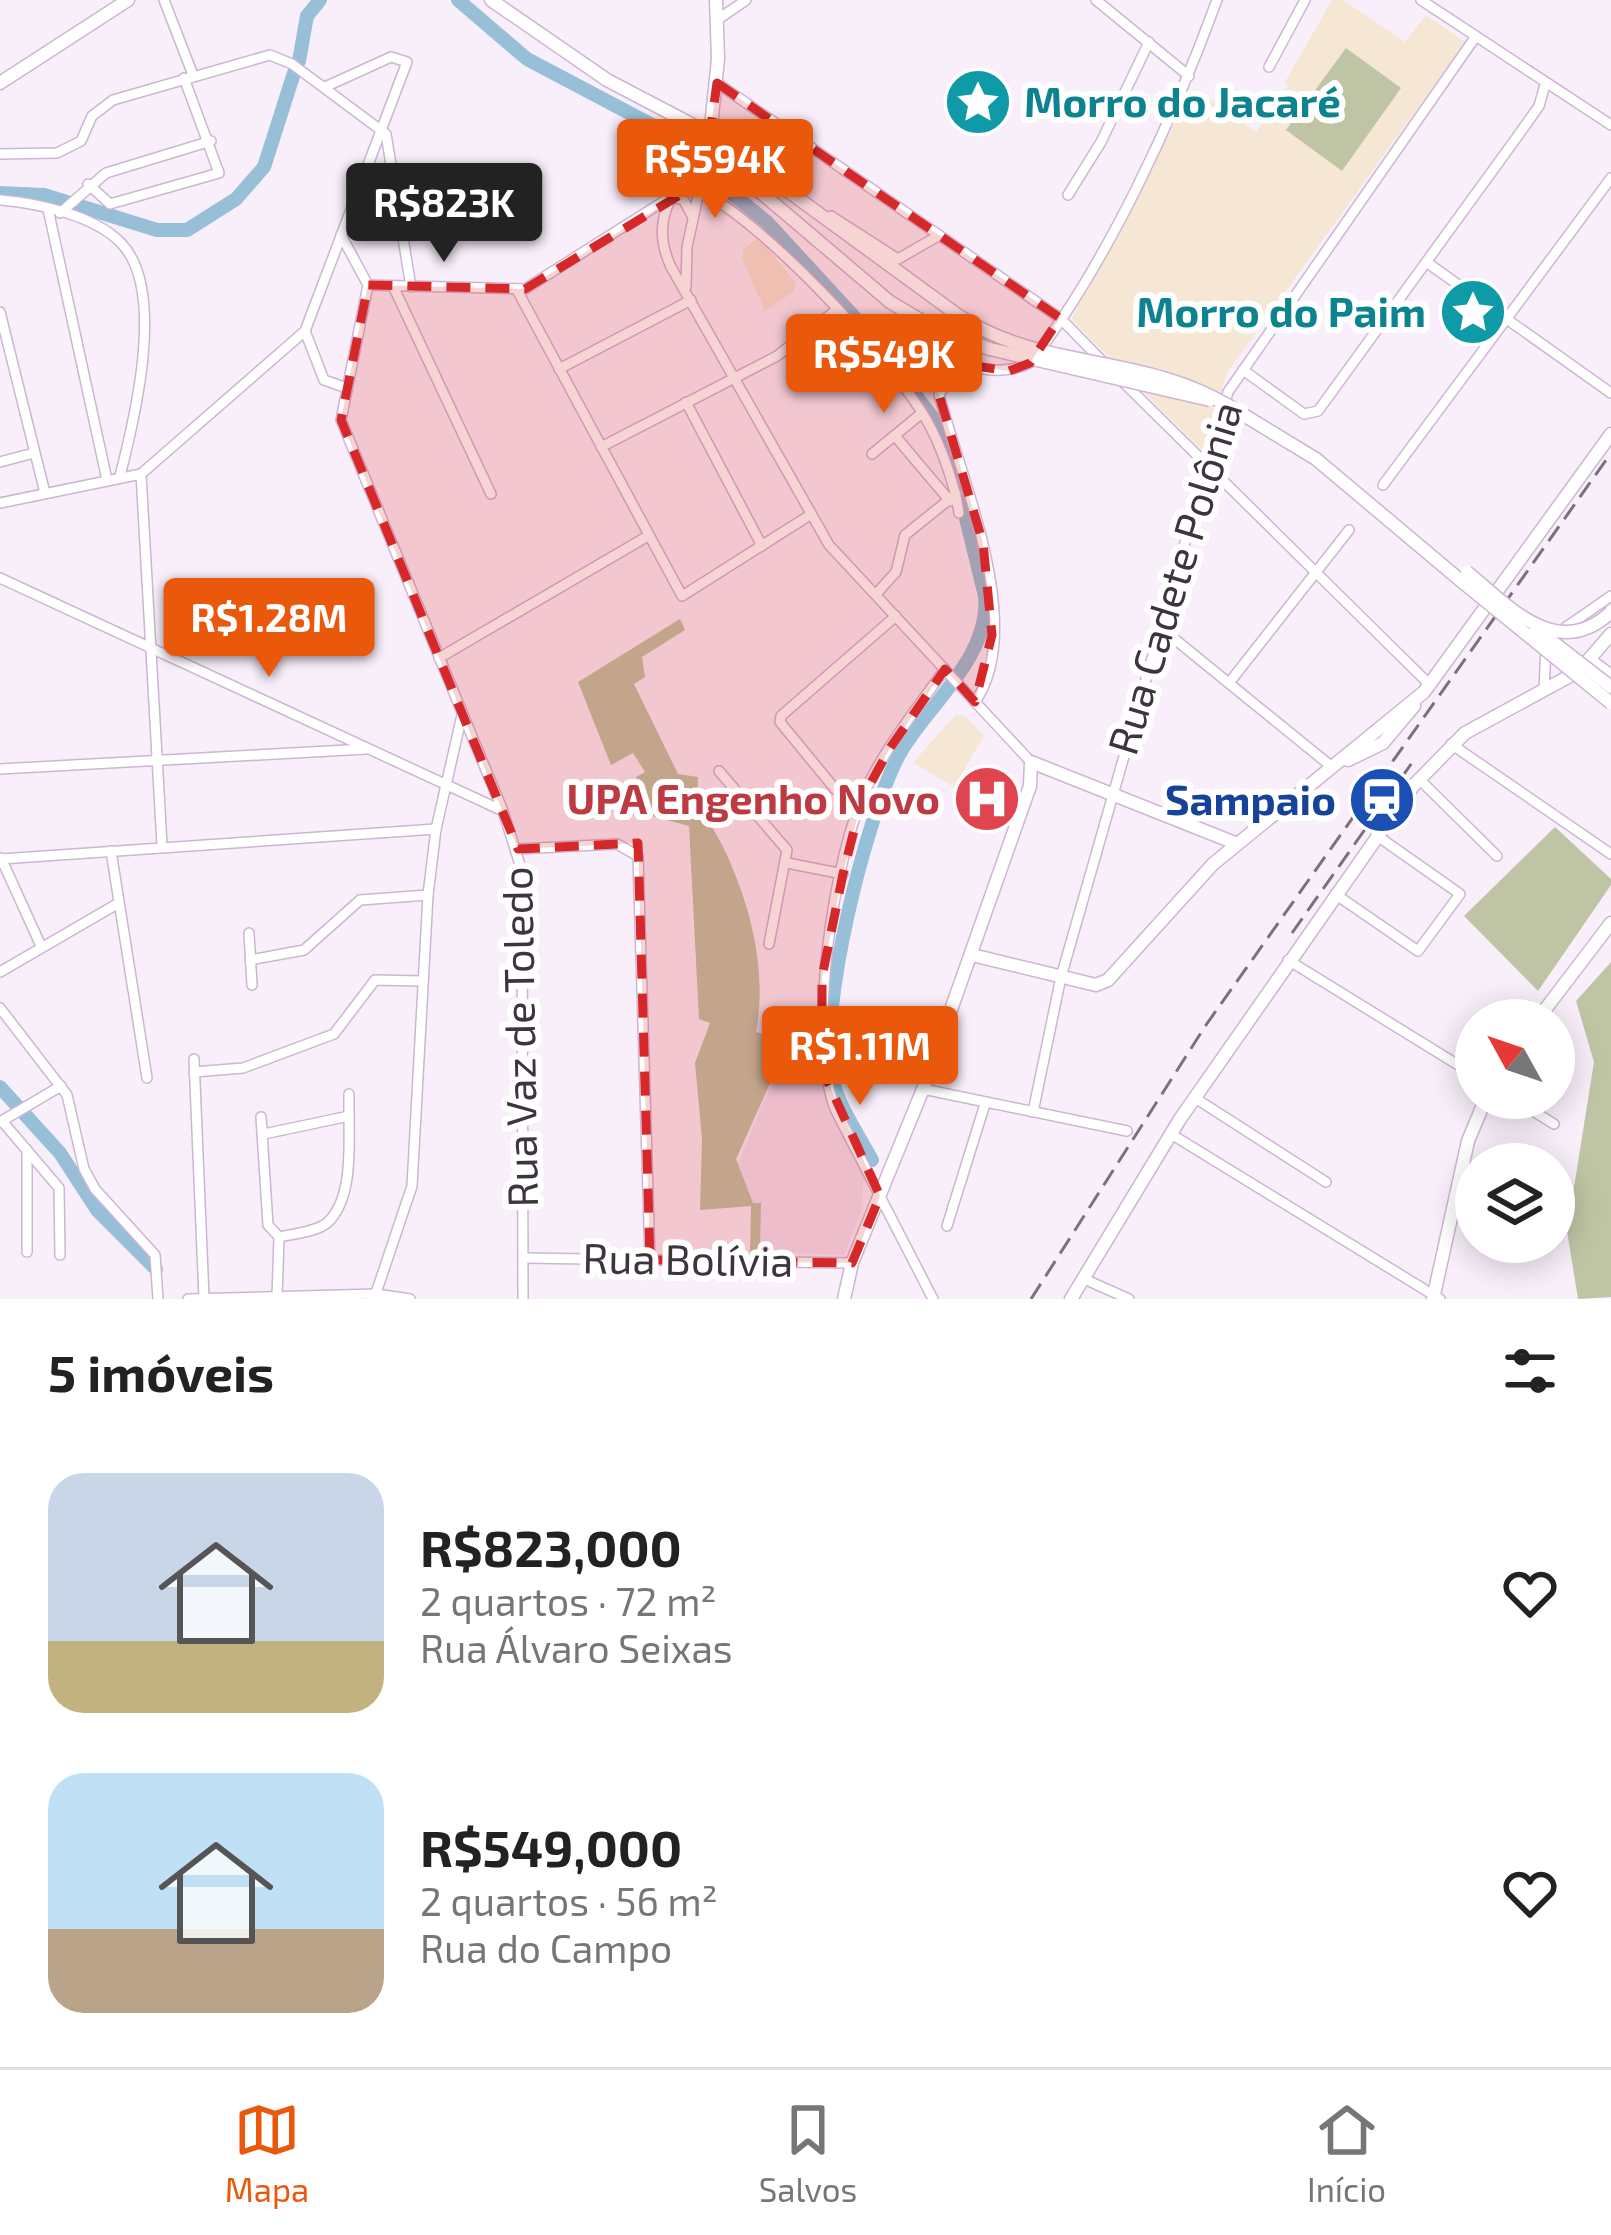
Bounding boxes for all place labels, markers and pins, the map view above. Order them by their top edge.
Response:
place icon: Morro do Jacaré [943,67,1013,137]
place label: Morro do Jacaré [1024,75,1341,125]
pin: R$594K [617,119,813,221]
pin: R$823K [346,163,542,265]
place icon: Morro do Paim [1438,277,1508,347]
place label: Morro do Paim [1136,285,1426,335]
pin: R$549K [786,314,982,416]
pin: R$1.28M [158,578,380,680]
hospital icon: UPA Engenho Novo [952,764,1022,834]
station icon: Sampaio [1347,765,1417,835]
place label: UPA Engenho Novo [566,772,940,822]
place label: Sampaio [1165,773,1336,823]
pin: R$1.11M [749,1006,971,1108]

